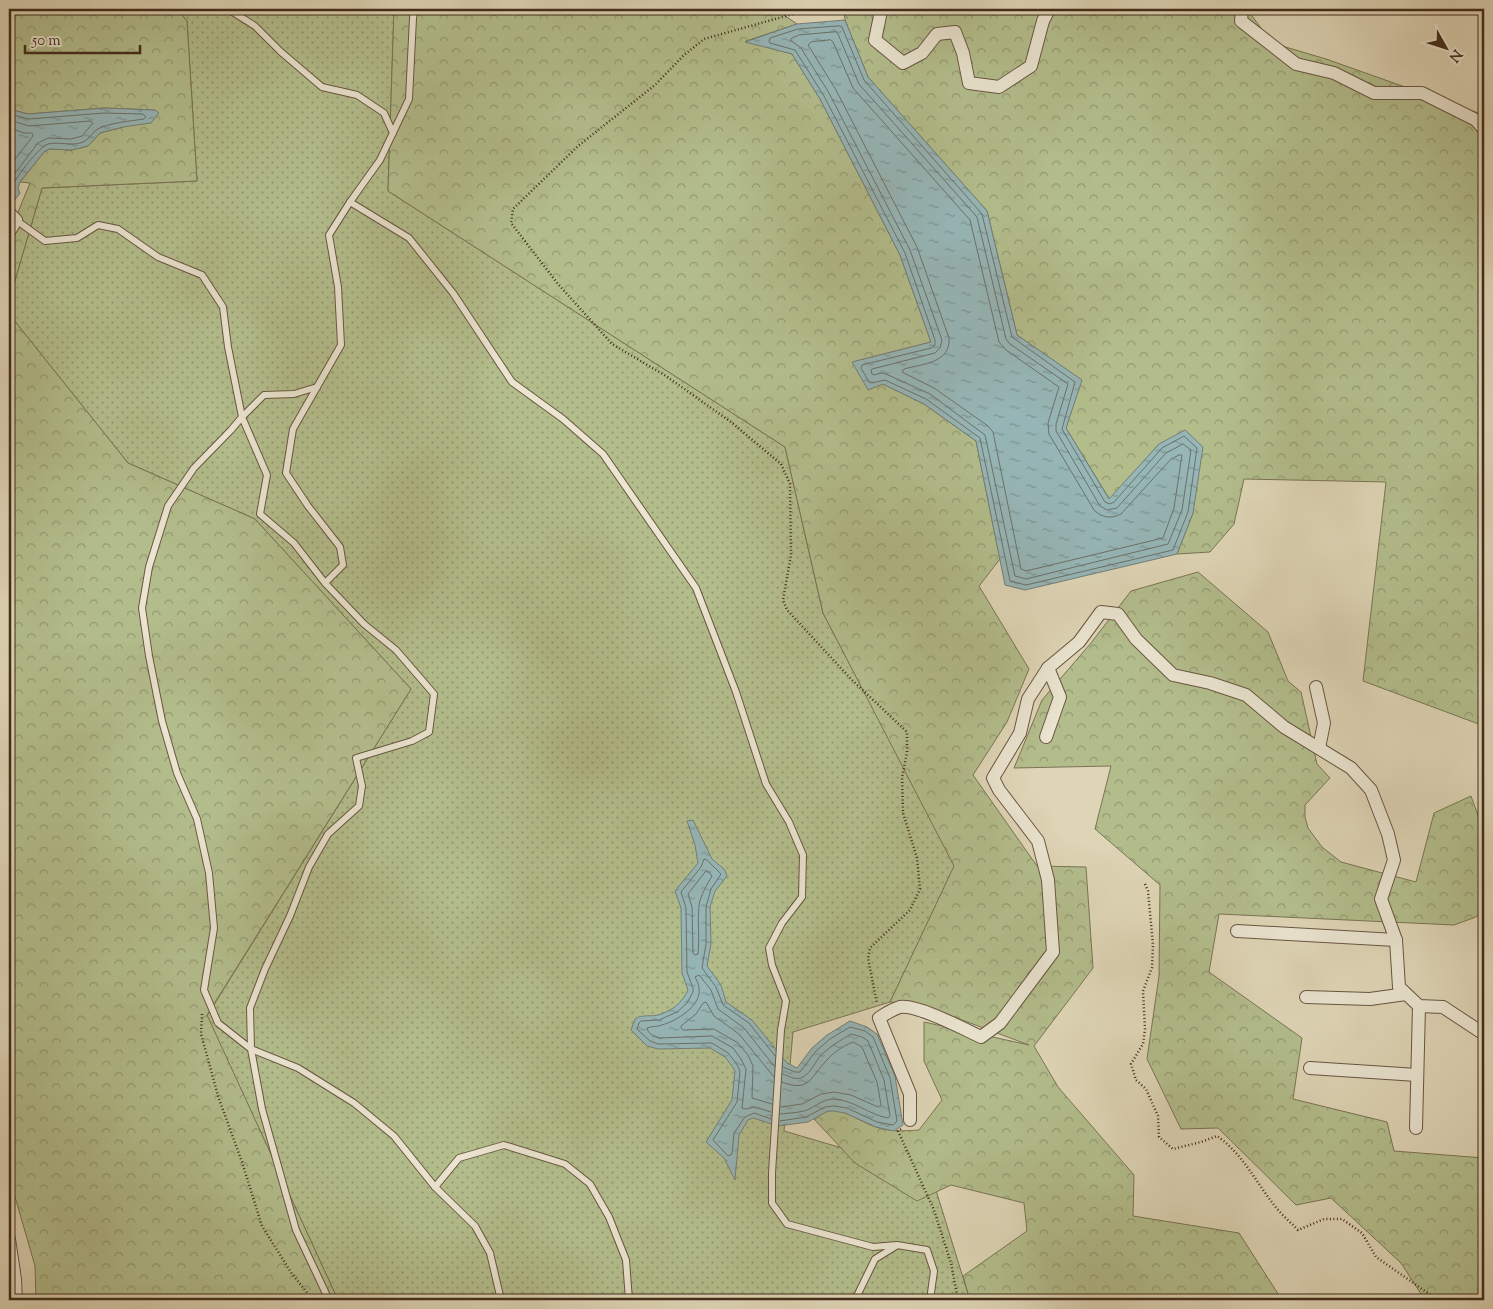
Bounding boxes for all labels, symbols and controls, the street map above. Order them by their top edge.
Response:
scale bar [25,22,140,54]
north arrow [1420,22,1470,72]
text: 50 m [31,31,61,52]
text: N [1443,44,1466,66]

